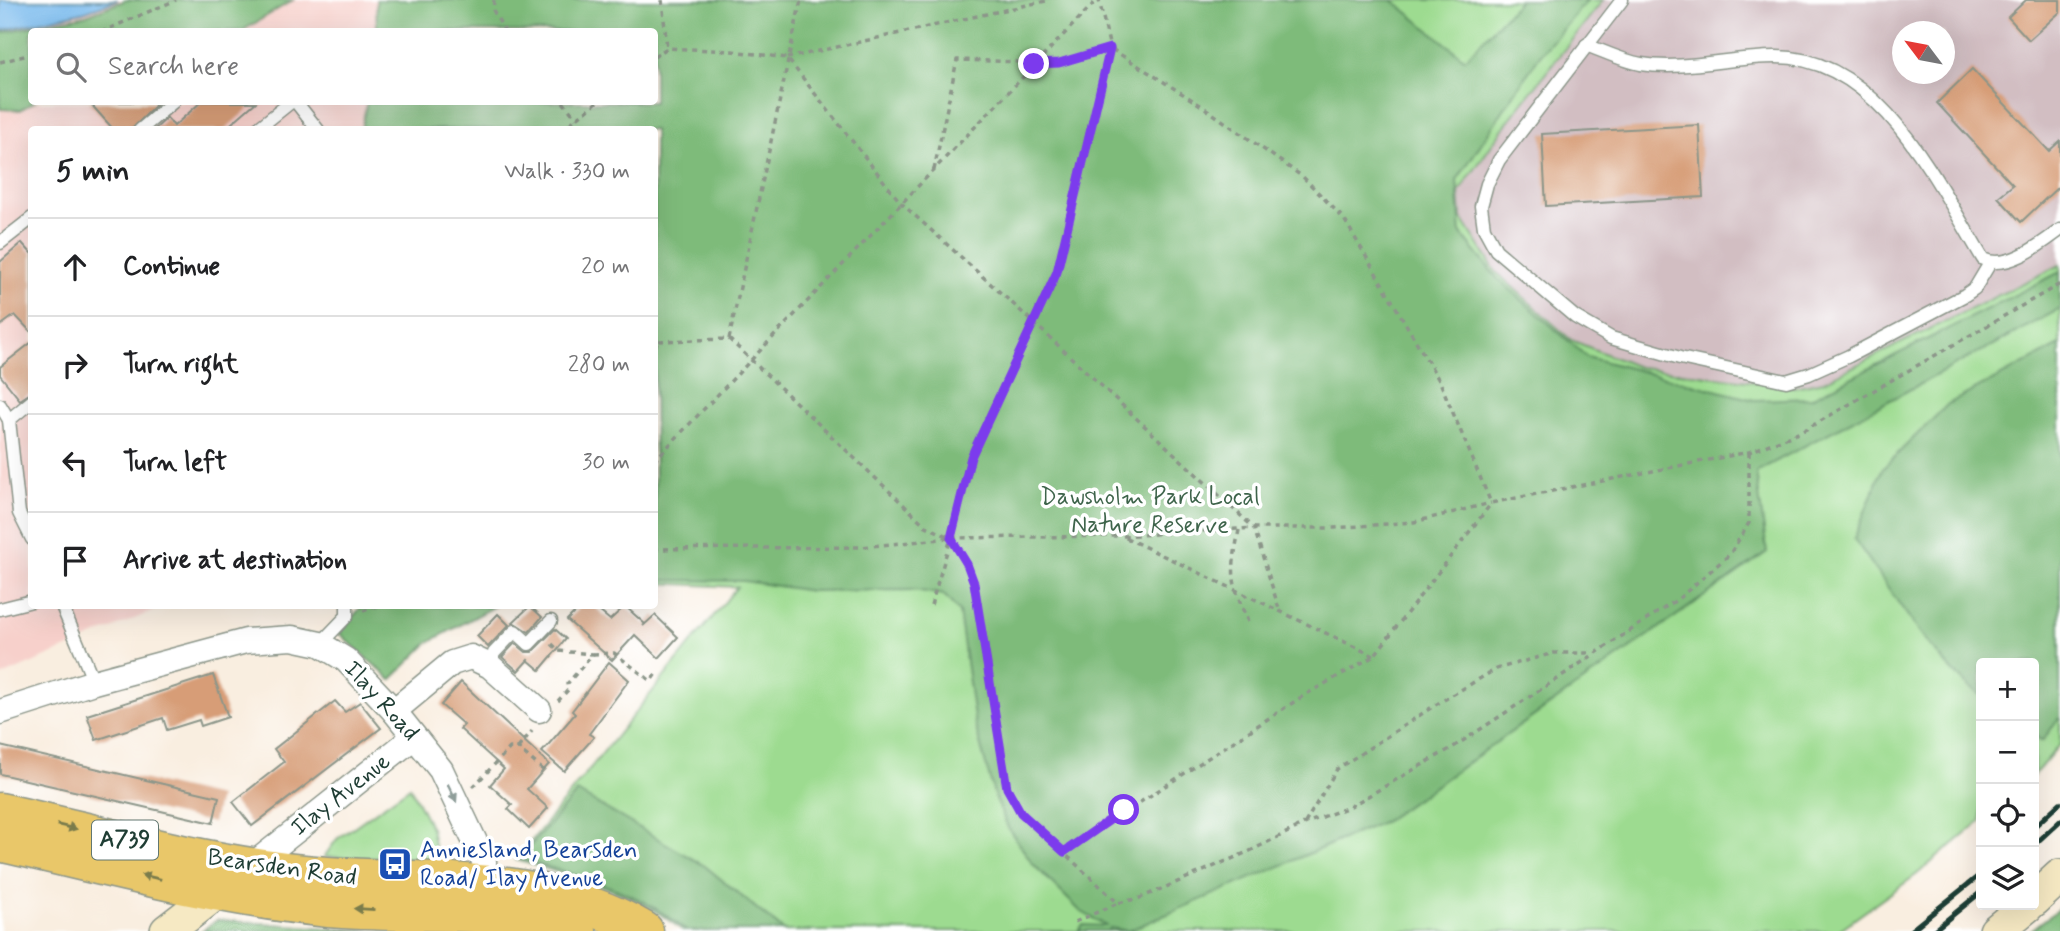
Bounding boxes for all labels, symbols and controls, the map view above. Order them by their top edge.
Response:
north arrow [1892,21,1955,84]
search box [28,28,658,105]
icon: search [52,48,90,86]
route end [1018,48,1049,79]
text: Search here [108,50,239,84]
text: 5 min [56,152,130,191]
text: Walk · 330 m [504,157,630,187]
icon: ahead [56,248,94,286]
text: Continue [123,250,220,284]
text: 20 m [581,252,630,282]
icon: right [56,346,94,384]
text: Turn right [123,348,239,382]
text: 280 m [568,350,630,380]
icon: left [56,444,94,482]
text: Turn left [123,446,227,480]
text: 30 m [582,448,630,478]
park label: Dawsholm Park Local Nature Reserve [1040,482,1260,541]
icon: arrive [56,542,94,580]
text: Arrive at destination [123,544,347,578]
street label: Ilay Road [337,654,425,748]
map controls [1976,658,2039,910]
button: + [1976,658,2039,721]
button: − [1976,721,2039,784]
street label: Ilay Avenue [285,746,397,844]
one-way arrow [447,783,458,803]
button: locate [1976,784,2039,847]
route start [1108,794,1139,825]
road number: A739 [92,820,158,860]
one-way arrow [56,822,78,833]
place label: Anniesland, Bearsden Road/ Ilay Avenue [420,835,638,894]
street label: Bearsden Road [206,842,358,894]
bus stop icon: Anniesland, Bearsden Road/ Ilay Avenue [376,845,414,883]
button: layers [1976,847,2039,910]
one-way arrow [140,871,162,882]
one-way arrow [353,904,375,915]

